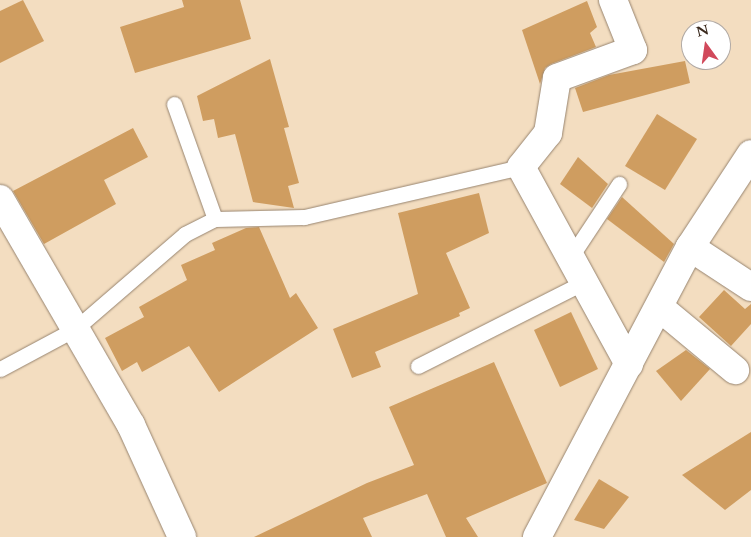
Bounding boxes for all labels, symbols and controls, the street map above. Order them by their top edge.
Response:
north arrow [681,20,731,70]
text: N [694,20,711,42]

